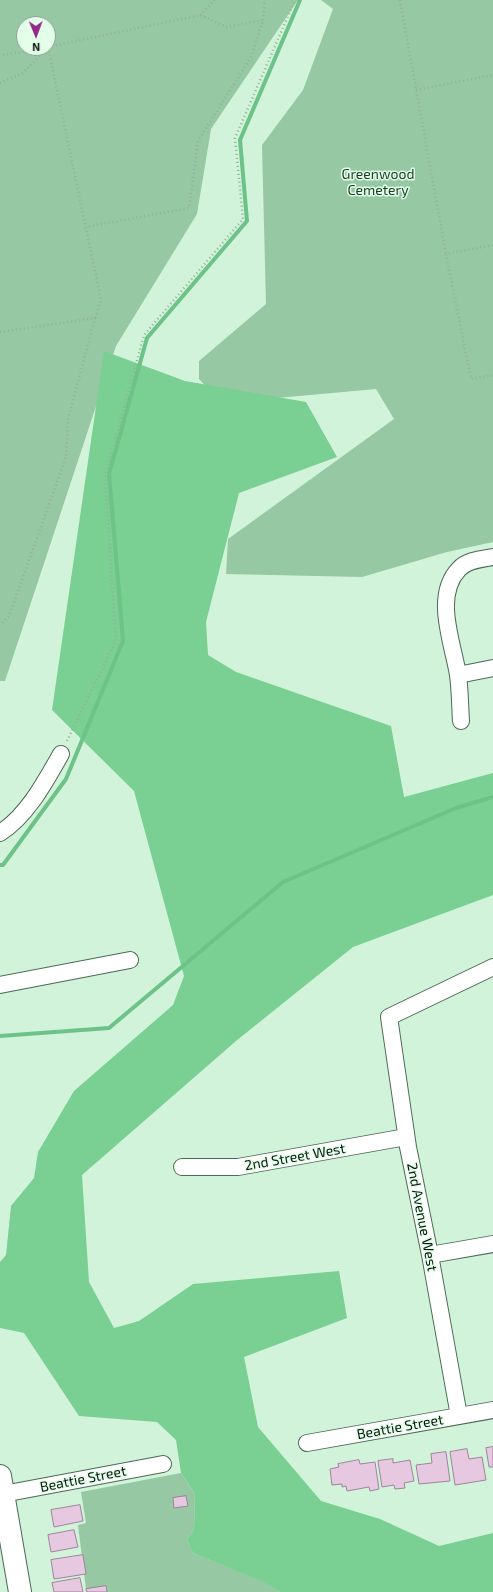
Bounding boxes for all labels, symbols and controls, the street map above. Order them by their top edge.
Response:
north arrow [16,16,56,56]
text: N [32,41,40,54]
park label: Greenwood Cemetery [342,166,414,198]
street label: 2nd Street West [243,1140,347,1174]
street label: 2nd Avenue West [403,1161,441,1273]
street label: Beattie Street [355,1411,445,1443]
street label: Beattie Street [38,1462,128,1496]

